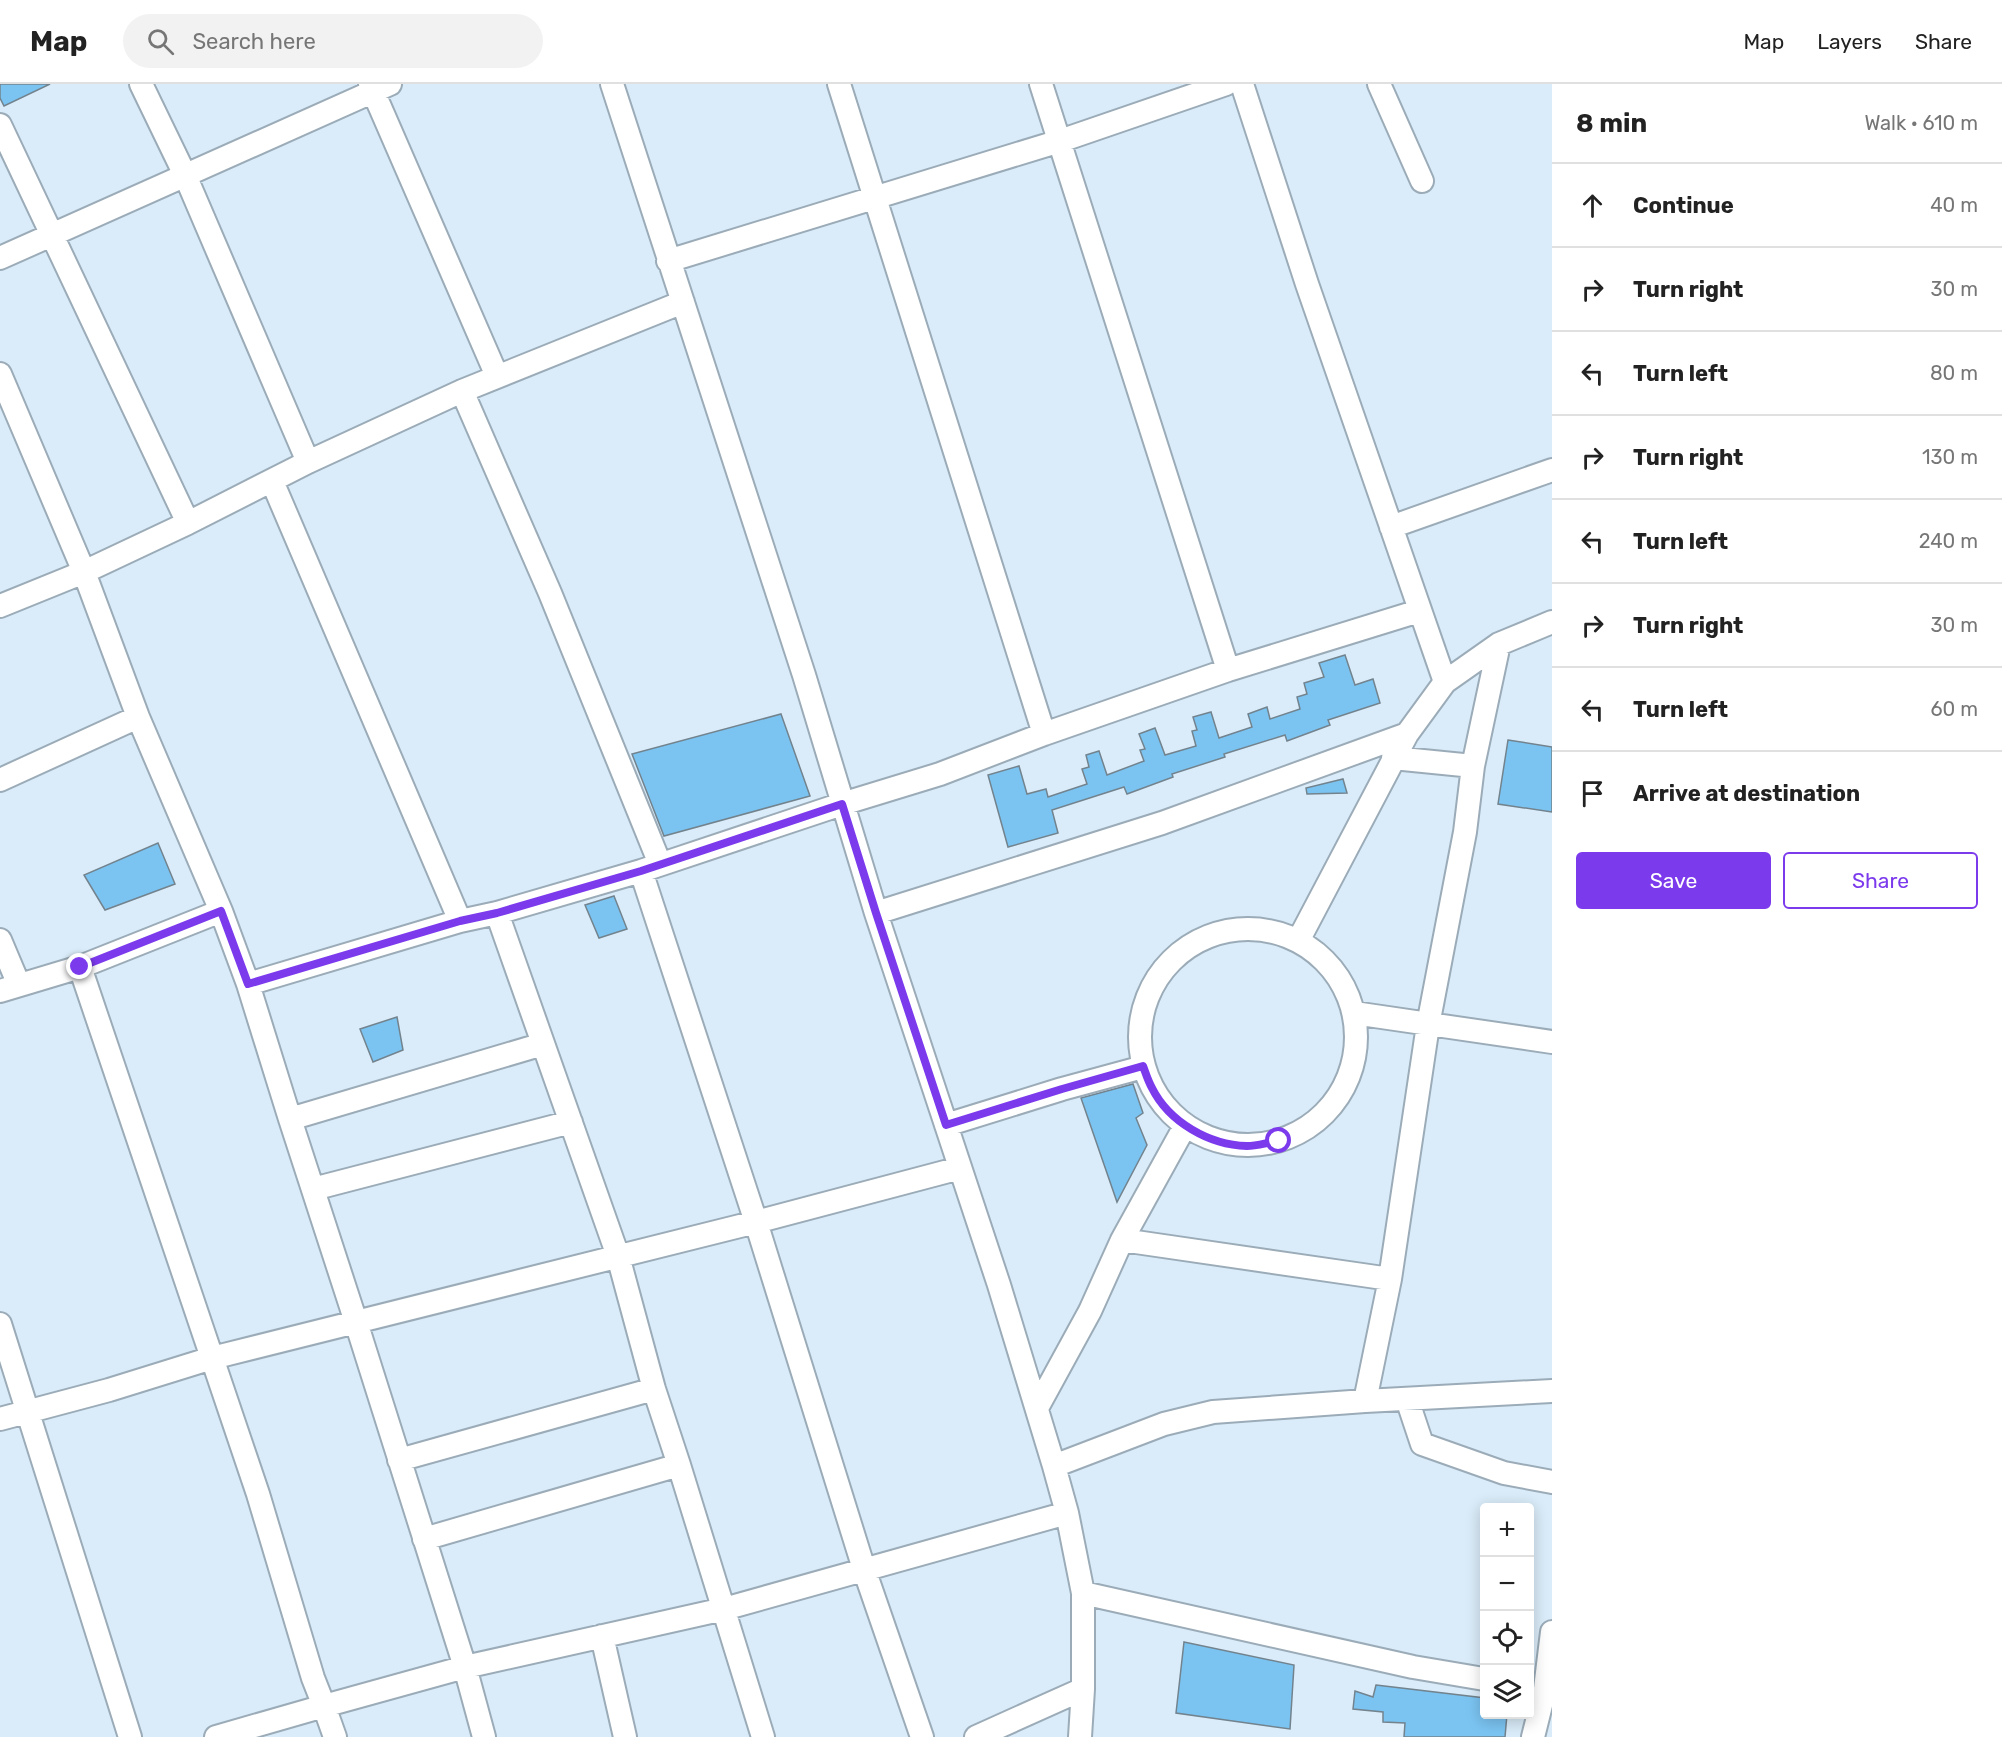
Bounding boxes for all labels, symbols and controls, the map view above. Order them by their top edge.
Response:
search box [123,14,543,68]
text: Map [30,25,87,58]
icon: search [144,25,177,58]
text: Search here [192,28,316,55]
text: Map [1743,29,1784,54]
text: Layers [1817,29,1882,54]
text: Share [1915,29,1972,54]
text: 8 min [1576,108,1647,139]
text: Walk · 610 m [1864,111,1978,135]
icon: ahead [1576,189,1609,222]
text: Continue [1633,192,1734,219]
text: 40 m [1930,193,1978,217]
icon: right [1576,273,1609,306]
text: Turn right [1633,276,1743,303]
text: 30 m [1931,277,1978,301]
icon: left [1576,357,1609,390]
text: Turn left [1633,360,1728,387]
text: 80 m [1930,361,1978,385]
icon: right [1576,441,1609,474]
text: Turn right [1633,444,1743,471]
text: 130 m [1922,445,1978,469]
icon: left [1576,525,1609,558]
text: Turn left [1633,528,1728,555]
text: 240 m [1919,529,1978,553]
icon: right [1576,609,1609,642]
text: Turn right [1633,612,1743,639]
text: 30 m [1931,613,1978,637]
icon: left [1576,693,1609,726]
text: Turn left [1633,696,1728,723]
text: 60 m [1931,697,1978,721]
icon: arrive [1576,777,1609,810]
text: Arrive at destination [1633,780,1860,807]
button: Save [1576,852,1771,909]
button: Share [1783,852,1978,909]
route end [66,953,92,979]
route start [1265,1127,1291,1153]
map controls [1480,1503,1534,1719]
button: + [1480,1503,1534,1557]
button: − [1480,1557,1534,1611]
button: locate [1480,1611,1534,1665]
button: layers [1480,1665,1534,1719]

